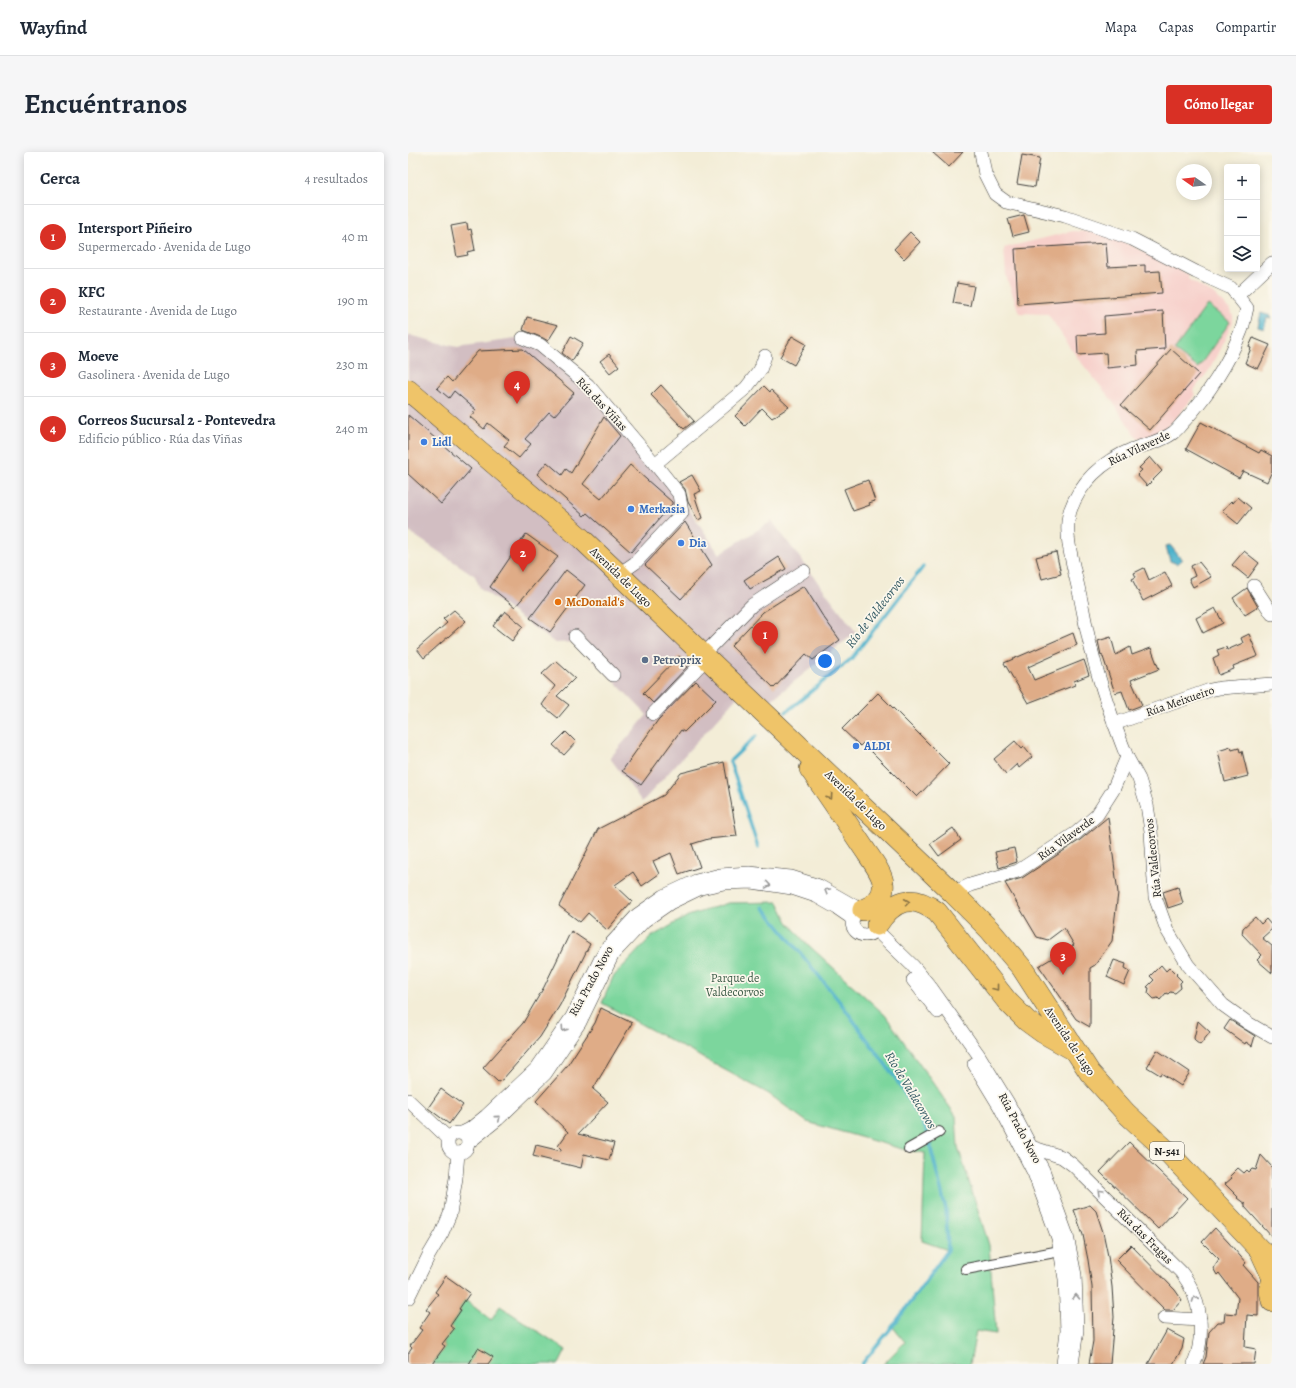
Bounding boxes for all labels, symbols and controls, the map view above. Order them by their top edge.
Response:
text: Wayfind [20,15,87,41]
text: Mapa [1105,18,1137,37]
text: Capas [1159,18,1194,37]
text: Compartir [1216,18,1276,37]
text: Encuéntranos [24,85,188,123]
button: Cómo llegar [1166,85,1272,124]
north arrow [1176,164,1212,200]
map controls [1224,164,1260,272]
button: + [1224,164,1260,200]
text: Cerca [40,167,80,190]
text: 4 resultados [304,170,368,187]
button: − [1224,200,1260,236]
text: Intersport Piñeiro [78,218,192,238]
text: 1 [51,228,55,245]
text: 40 m [342,228,368,245]
button: layers [1224,236,1260,272]
text: Supermercado · Avenida de Lugo [78,238,251,255]
text: KFC [78,282,105,302]
text: 2 [50,292,56,309]
text: 190 m [337,292,368,309]
text: Restaurante · Avenida de Lugo [78,302,237,319]
text: Moeve [78,346,119,366]
text: 3 [50,356,56,373]
text: 230 m [336,356,368,373]
text: Gasolinera · Avenida de Lugo [78,366,230,383]
pin: 4 [504,371,530,404]
street label: Rúa das Viñas [573,374,631,434]
text: Correos Sucursal 2 - Pontevedra [78,410,276,430]
text: 4 [50,420,56,437]
text: 240 m [336,420,368,437]
street label: Rúa Vilaverde [1105,427,1173,469]
text: Edificio público · Rúa das Viñas [78,430,242,447]
place label: Lidl [432,434,452,450]
marker: Lidl [419,437,429,447]
place label: Merkasia [639,501,685,517]
marker: Merkasia [626,504,636,514]
place label: Dia [689,535,707,551]
marker: Dia [676,538,686,548]
pin: 2 [510,539,536,572]
street label: Avenida de Lugo [586,543,655,611]
water label: Río de Valdecorvos [842,572,909,652]
place label: McDonald's [566,594,624,610]
marker: McDonald's [553,597,563,607]
pin: 1 [752,621,778,654]
your location [815,651,835,671]
place label: Petroprix [653,652,701,668]
marker: Petroprix [640,655,650,665]
street label: Rúa Meixueiro [1144,682,1216,720]
place label: ALDI [863,738,890,754]
marker: ALDI [851,741,861,751]
street label: Avenida de Lugo [821,766,890,834]
one-way arrow [825,793,833,800]
street label: Rúa Vilaverde [1034,812,1098,864]
street label: Rúa Valdecorvos [1141,817,1165,898]
one-way arrow [765,880,771,888]
one-way arrow [824,888,831,895]
one-way arrow [903,898,910,907]
pin: 3 [1050,942,1076,975]
street label: Rúa Prado Novo [565,943,617,1019]
park label: Parque de Valdecorvos [705,970,764,1000]
one-way arrow [992,984,999,991]
street label: Avenida de Lugo [1040,1002,1099,1079]
one-way arrow [561,1025,568,1032]
water label: Río de Valdecorvos [881,1048,941,1132]
street label: Rúa Prado Novo [995,1090,1045,1166]
one-way arrow [493,1116,501,1123]
road number: N-541 [1150,1142,1184,1160]
one-way arrow [1097,1189,1105,1197]
street label: Rúa das Fragas [1114,1205,1177,1268]
one-way arrow [1071,1294,1080,1300]
one-way arrow [1191,1295,1199,1302]

